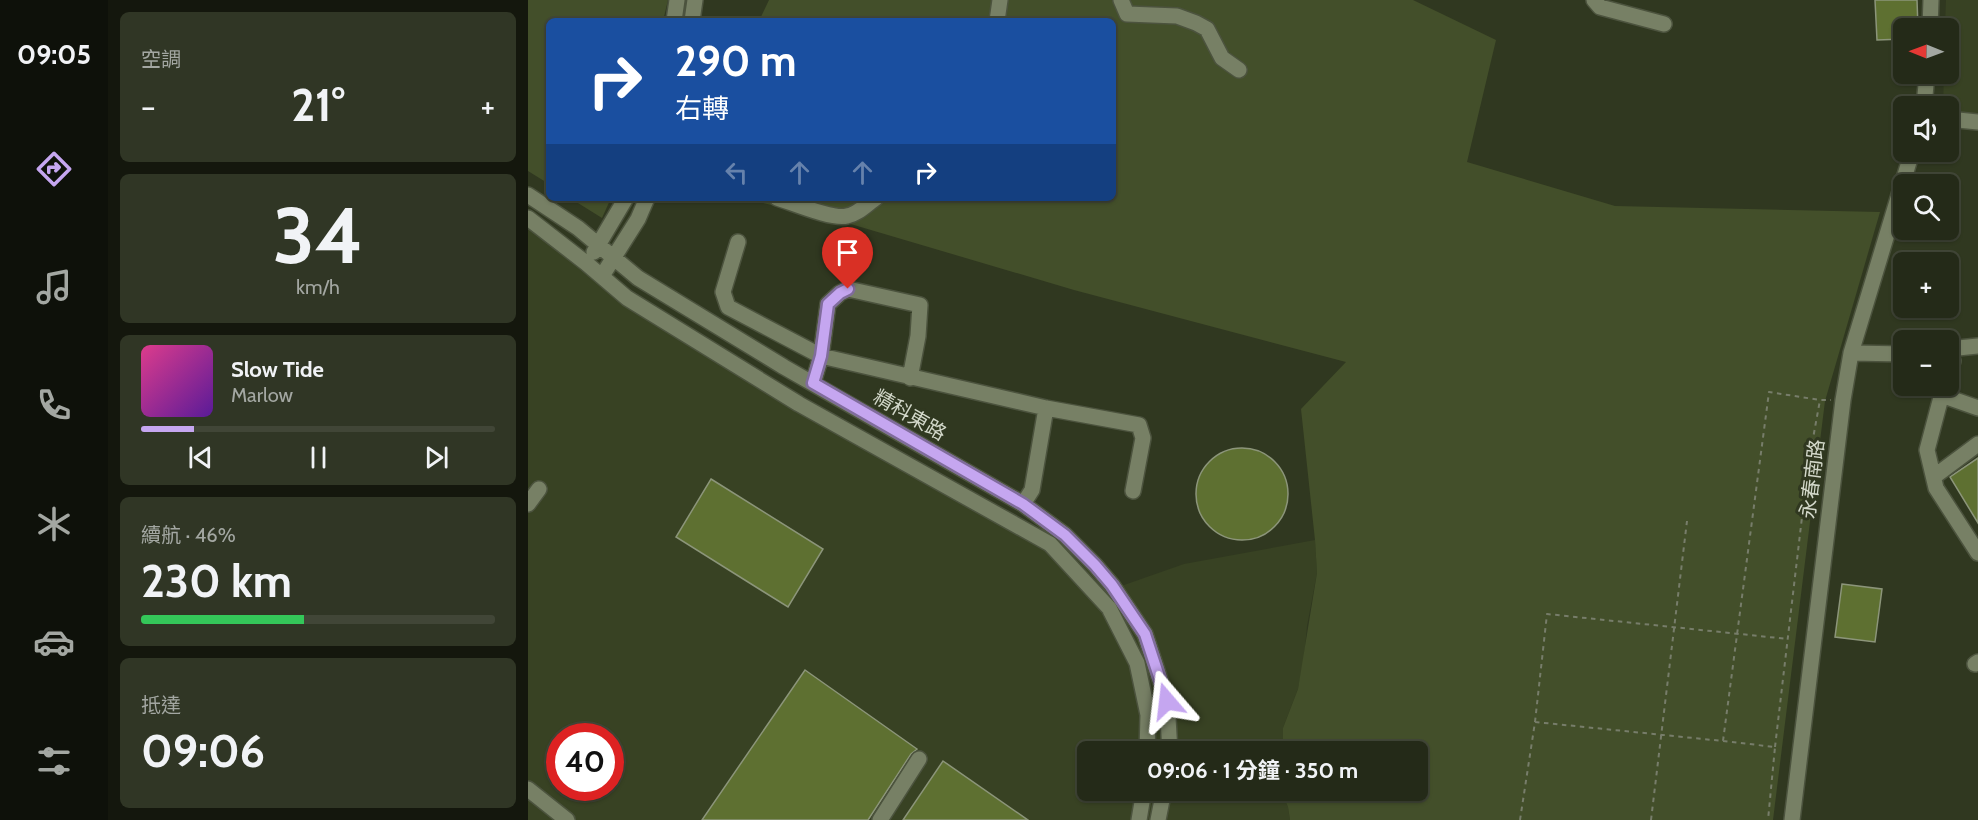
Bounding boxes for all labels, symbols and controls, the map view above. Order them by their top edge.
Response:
north arrow [1893,18,1959,84]
map controls [1893,18,1959,396]
text: 290 m [675,35,796,87]
text: 09:05 [17,38,91,71]
icon: right [576,42,654,120]
text: 空調 [141,47,181,71]
text: 21° [291,78,345,132]
text: − [141,86,156,126]
text: + [480,86,495,126]
text: 右轉 [675,92,729,125]
button: sound [1893,96,1959,162]
icon: directions [33,148,75,190]
icon: left [720,156,753,189]
icon: ahead [783,156,816,189]
icon: ahead [846,156,879,189]
icon: right [909,156,942,189]
button: search [1893,174,1959,240]
text: 34 [273,188,363,283]
pin [822,227,873,289]
icon: arrive [831,236,864,269]
button: + [1893,252,1959,318]
icon: music [33,266,75,308]
text: km/h [296,275,340,299]
button: − [1893,330,1959,396]
text: Slow Tide [231,356,324,383]
text: Marlow [231,383,293,407]
icon: phone [33,384,75,426]
street label: 精科東路 [869,385,951,445]
street label: 永春南路 [1795,438,1829,520]
icon: previous [184,441,217,474]
icon: pause [302,441,335,474]
icon: next [420,441,453,474]
icon: climate [33,503,75,545]
text: 續航 · 46% [141,523,236,547]
text: 230 km [141,554,292,608]
icon: car [33,621,75,663]
position arrow [1135,669,1199,733]
text: 抵達 [141,693,181,717]
speed limit sign: 40 [546,723,624,801]
text: 09:06 [141,724,265,778]
icon: filters [33,740,75,782]
text: 09:06 · 1 分鐘 · 350 m [1147,757,1358,784]

